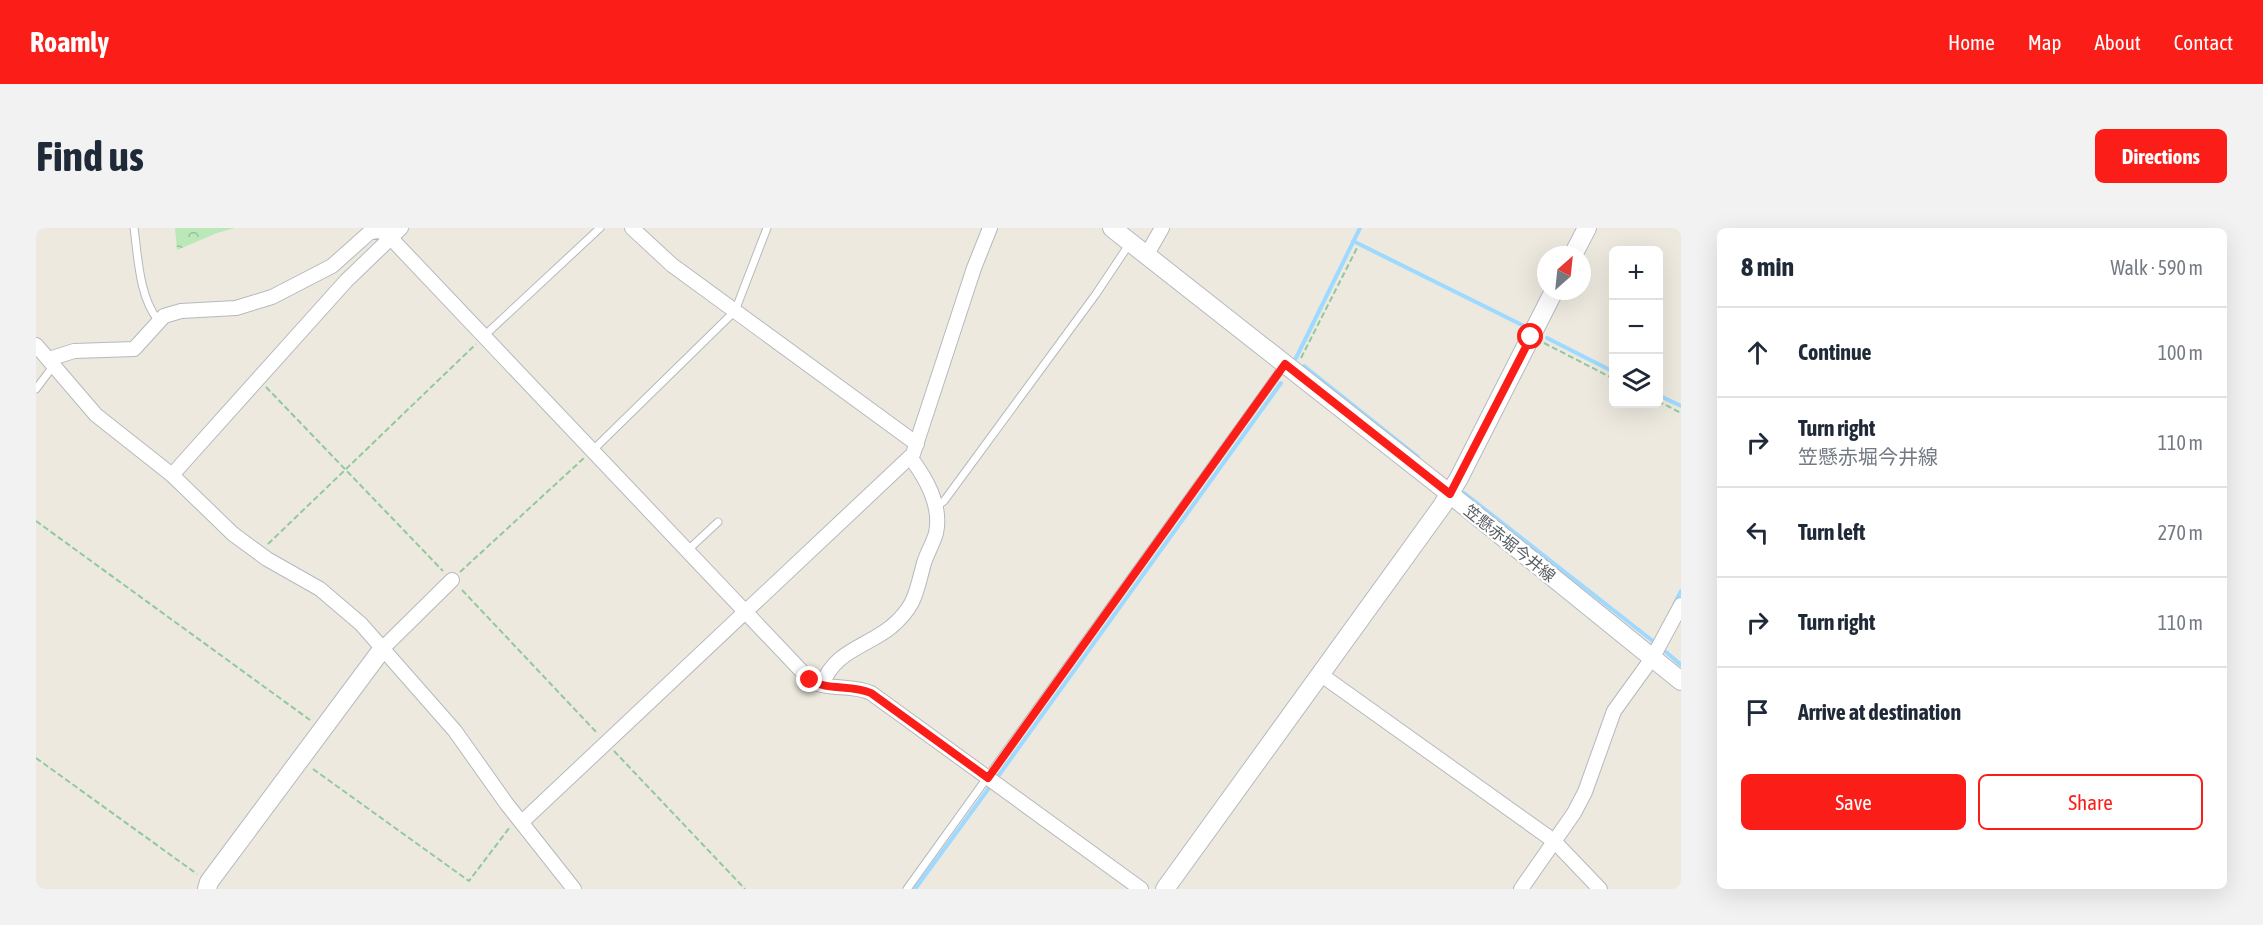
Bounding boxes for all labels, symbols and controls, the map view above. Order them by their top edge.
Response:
text: Roamly [30,26,109,58]
text: Home [1948,30,1995,54]
text: Map [2028,30,2062,54]
text: About [2095,30,2141,54]
text: Contact [2174,30,2233,54]
button: Directions [2095,129,2227,183]
text: Find us [36,132,144,180]
north arrow [1537,246,1591,300]
map controls [1609,246,1663,408]
button: + [1609,246,1663,300]
text: 8 min [1741,252,1794,282]
text: Walk · 590 m [2111,256,2203,279]
button: − [1609,300,1663,354]
route start [1517,323,1543,349]
icon: ahead [1741,336,1774,369]
text: Continue [1798,339,1872,365]
text: 100 m [2158,341,2203,364]
button: layers [1609,354,1663,408]
text: Turn right [1798,415,1875,441]
icon: right [1741,426,1774,459]
text: 110 m [2158,431,2203,454]
text: 笠懸赤堀今井線 [1798,445,1938,468]
street label: 笠懸赤堀今井線 [1461,501,1559,585]
icon: left [1741,516,1774,549]
text: Turn left [1798,519,1865,545]
text: 270 m [2158,521,2203,544]
icon: right [1741,606,1774,639]
text: Turn right [1798,609,1875,635]
text: 110 m [2158,611,2203,634]
route end [796,666,822,692]
icon: arrive [1741,696,1774,729]
text: Arrive at destination [1798,699,1961,725]
button: Save [1741,774,1966,830]
button: Share [1978,774,2203,830]

